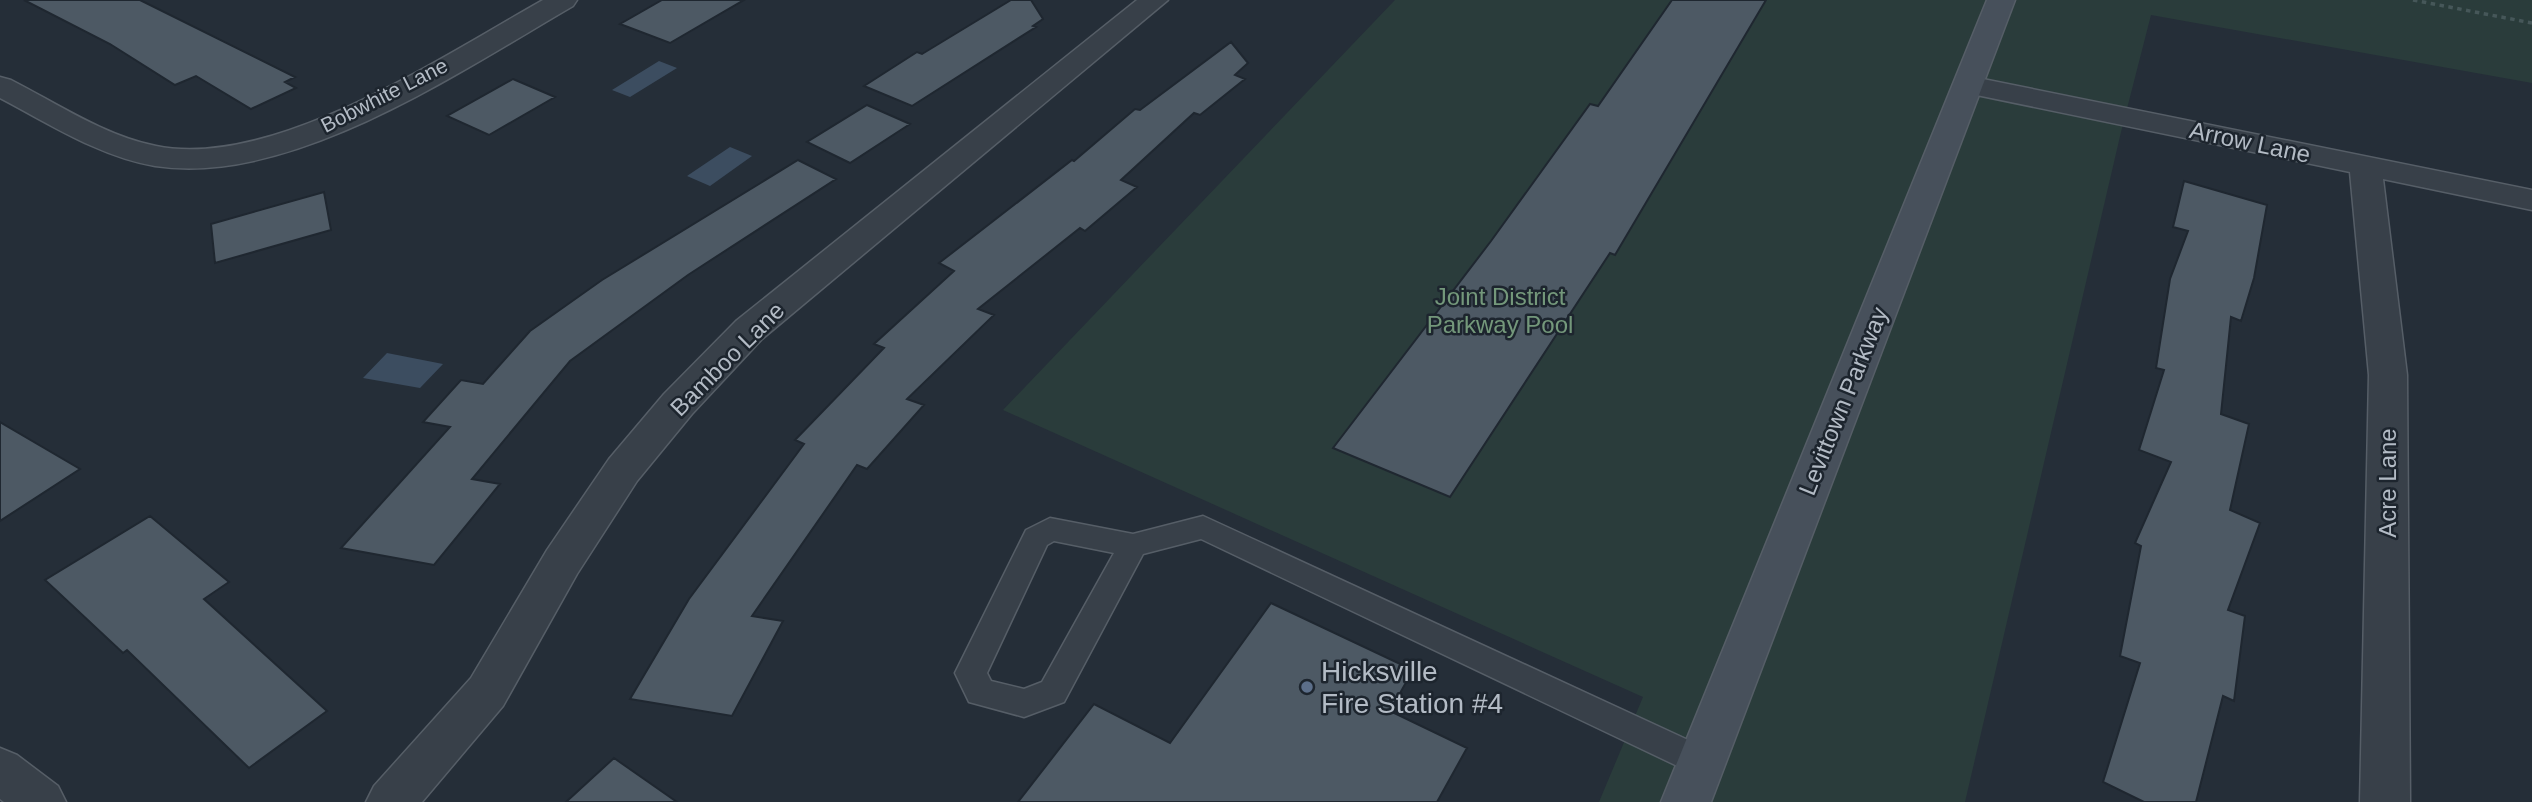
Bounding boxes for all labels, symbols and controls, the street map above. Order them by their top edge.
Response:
street label: Bobwhite Lane [317,53,451,137]
street label: Arrow Lane [2187,116,2313,168]
park label: Joint District Parkway Pool [1427,283,1573,338]
street label: Bamboo Lane [665,297,789,421]
street label: Levittown Parkway [1793,303,1893,499]
street label: Acre Lane [2374,428,2401,538]
place label: Hicksville Fire Station #4 [1321,656,1503,719]
marker: Hicksville Fire Station #4 [1299,679,1315,695]

